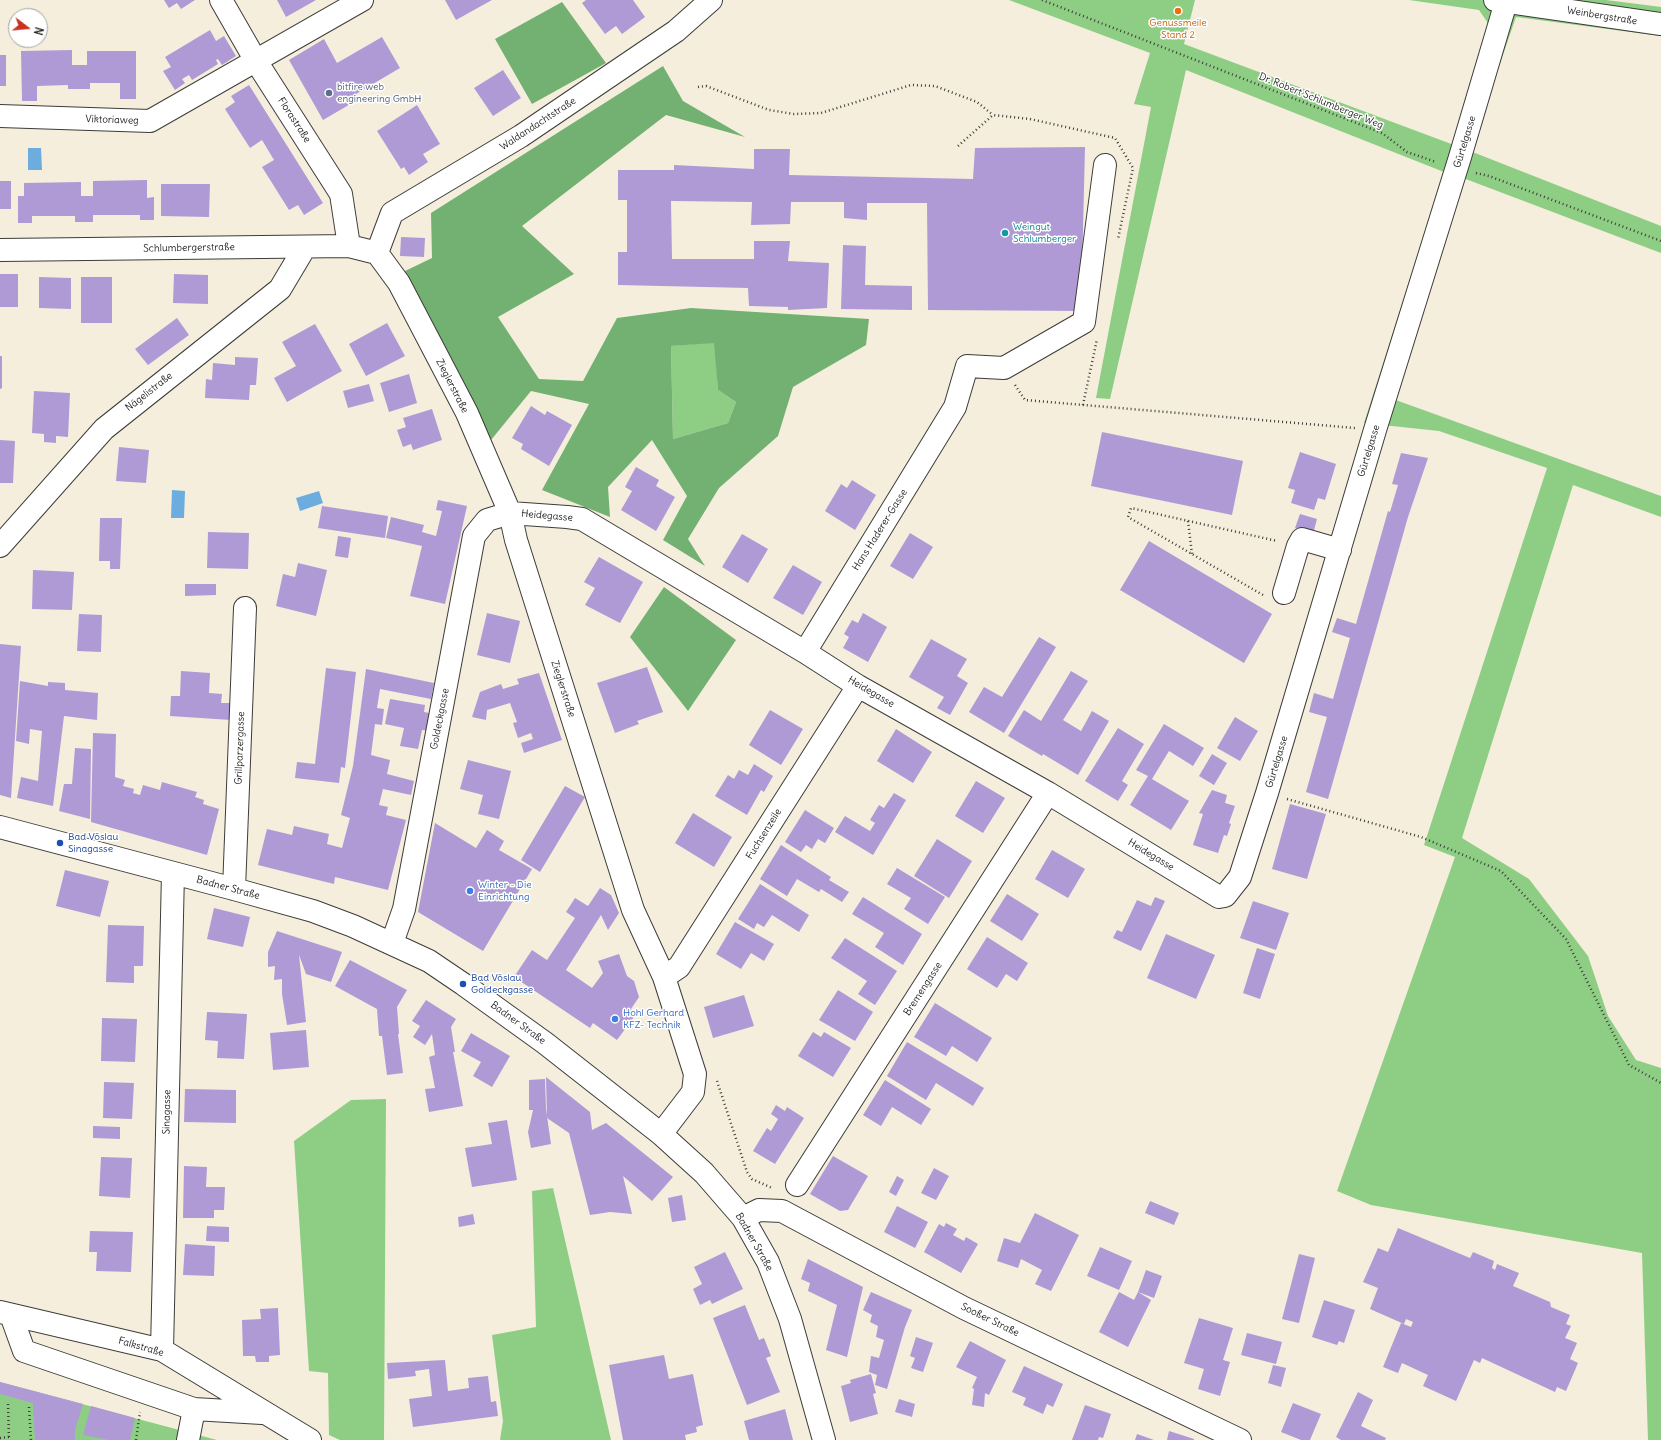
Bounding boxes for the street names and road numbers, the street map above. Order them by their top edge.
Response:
street label: Weinbergstraße [1566,5,1638,27]
street label: Dr. Robert Schlumberger Weg [1257,71,1385,131]
street label: Florastraße [275,95,313,145]
street label: Waldandachtstraße [498,95,578,153]
street label: Viktoriaweg [85,113,139,127]
street label: Gürtelgasse [1451,115,1479,169]
street label: Schlumbergerstraße [143,241,235,255]
street label: Zieglerstraße [433,357,471,415]
street label: Nägelistraße [123,370,175,414]
street label: Gürtelgasse [1355,424,1383,478]
street label: Hans Haderer-Gasse [850,487,910,573]
street label: Heidegasse [521,508,573,524]
street label: Zieglerstraße [548,659,578,719]
street label: Heidegasse [846,674,896,710]
street label: Goldeckgasse [428,687,452,751]
street label: Grillparzergasse [233,711,247,785]
street label: Gürtelgasse [1263,735,1291,789]
street label: Fuchsenzeile [744,806,784,862]
street label: Heidegasse [1126,837,1176,873]
street label: Badner Straße [195,874,261,902]
street label: Bremengasse [901,960,945,1018]
street label: Badner Straße [488,999,548,1047]
street label: Sinagasse [161,1089,173,1135]
street label: Badner Straße [733,1211,775,1273]
street label: Sooßer Straße [959,1301,1021,1339]
street label: Falkstraße [117,1335,165,1359]

